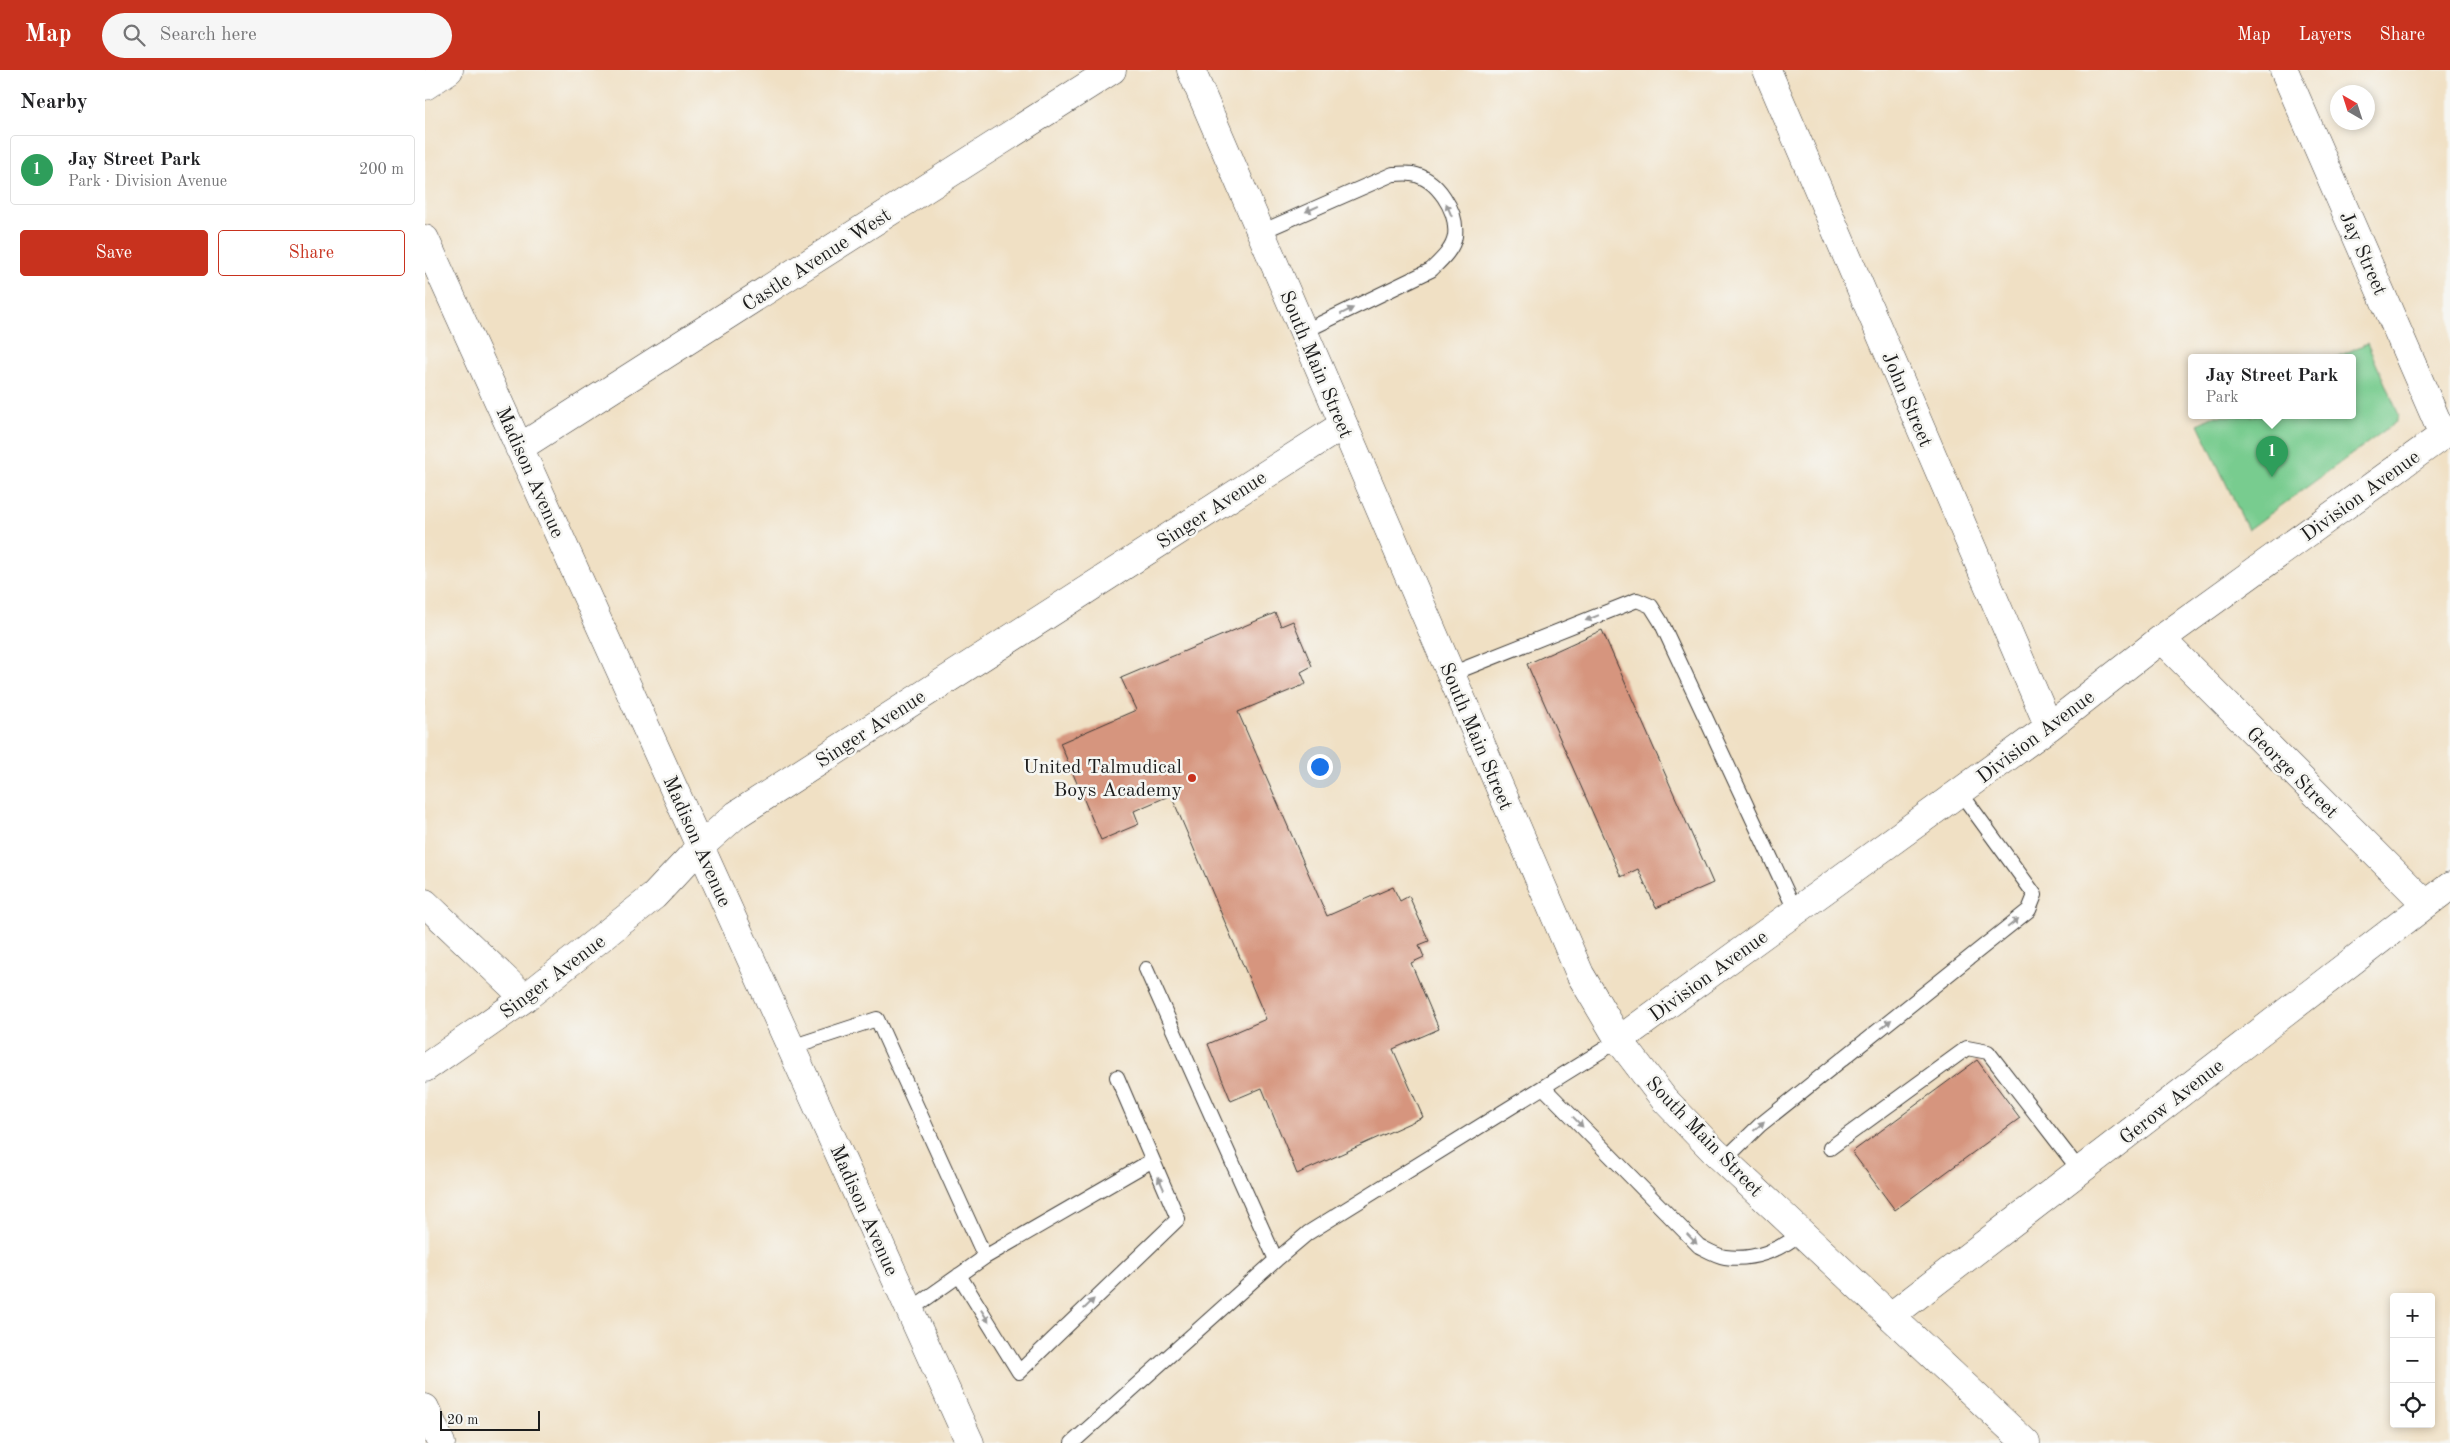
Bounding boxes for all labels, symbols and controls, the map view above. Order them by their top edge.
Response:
search box [102,13,452,58]
icon: search [120,21,148,49]
text: Map [25,23,72,47]
text: Search here [160,26,257,45]
text: Map [2237,26,2271,44]
text: Layers [2299,26,2351,44]
text: Share [2379,26,2425,44]
north arrow [2330,85,2375,130]
text: Nearby [20,92,88,113]
text: Jay Street Park [68,151,201,170]
text: 1 [32,162,42,178]
text: 200 m [359,162,404,178]
text: Park · Division Avenue [68,174,227,190]
one-way arrow [1445,203,1453,217]
street label: Castle Avenue West [739,205,895,316]
one-way arrow [1305,206,1319,214]
street label: Jay Street [2335,209,2390,299]
button: Save [20,230,208,276]
button: Share [218,230,405,276]
street label: South Main Street [1275,288,1355,441]
one-way arrow [1340,306,1354,314]
street label: John Street [1877,349,1935,450]
popup [2188,354,2356,419]
text: Jay Street Park [2206,367,2338,386]
text: Park [2206,390,2239,406]
street label: Madison Avenue [491,404,567,541]
pin: 1 [2256,436,2288,477]
street label: Division Avenue [2298,447,2424,546]
street label: Singer Avenue [1154,468,1270,553]
one-way arrow [1584,614,1599,622]
street label: South Main Street [1435,660,1515,813]
street label: Singer Avenue [813,687,929,772]
street label: Division Avenue [1974,687,2098,788]
street label: George Street [2242,724,2341,823]
your location [1307,754,1333,780]
place label: United Talmudical Boys Academy [1023,758,1182,801]
marker: United Talmudical Boys Academy [1186,772,1198,784]
street label: Madison Avenue [658,773,734,910]
one-way arrow [2006,917,2019,928]
street label: Division Avenue [1646,927,1772,1026]
street label: Singer Avenue [497,932,610,1023]
one-way arrow [1879,1019,1892,1030]
street label: Gerow Avenue [2116,1056,2228,1149]
street label: South Main Street [1642,1074,1766,1201]
one-way arrow [1572,1116,1584,1128]
one-way arrow [1753,1120,1765,1132]
street label: Madison Avenue [825,1142,901,1279]
one-way arrow [1157,1176,1165,1190]
one-way arrow [1685,1232,1697,1244]
map controls [2390,1293,2435,1428]
button: + [2390,1293,2435,1338]
one-way arrow [1083,1298,1095,1310]
one-way arrow [980,1310,990,1323]
button: − [2390,1338,2435,1383]
button: locate [2390,1383,2435,1428]
scale bar [440,1408,540,1431]
text: 20 m [447,1413,478,1427]

